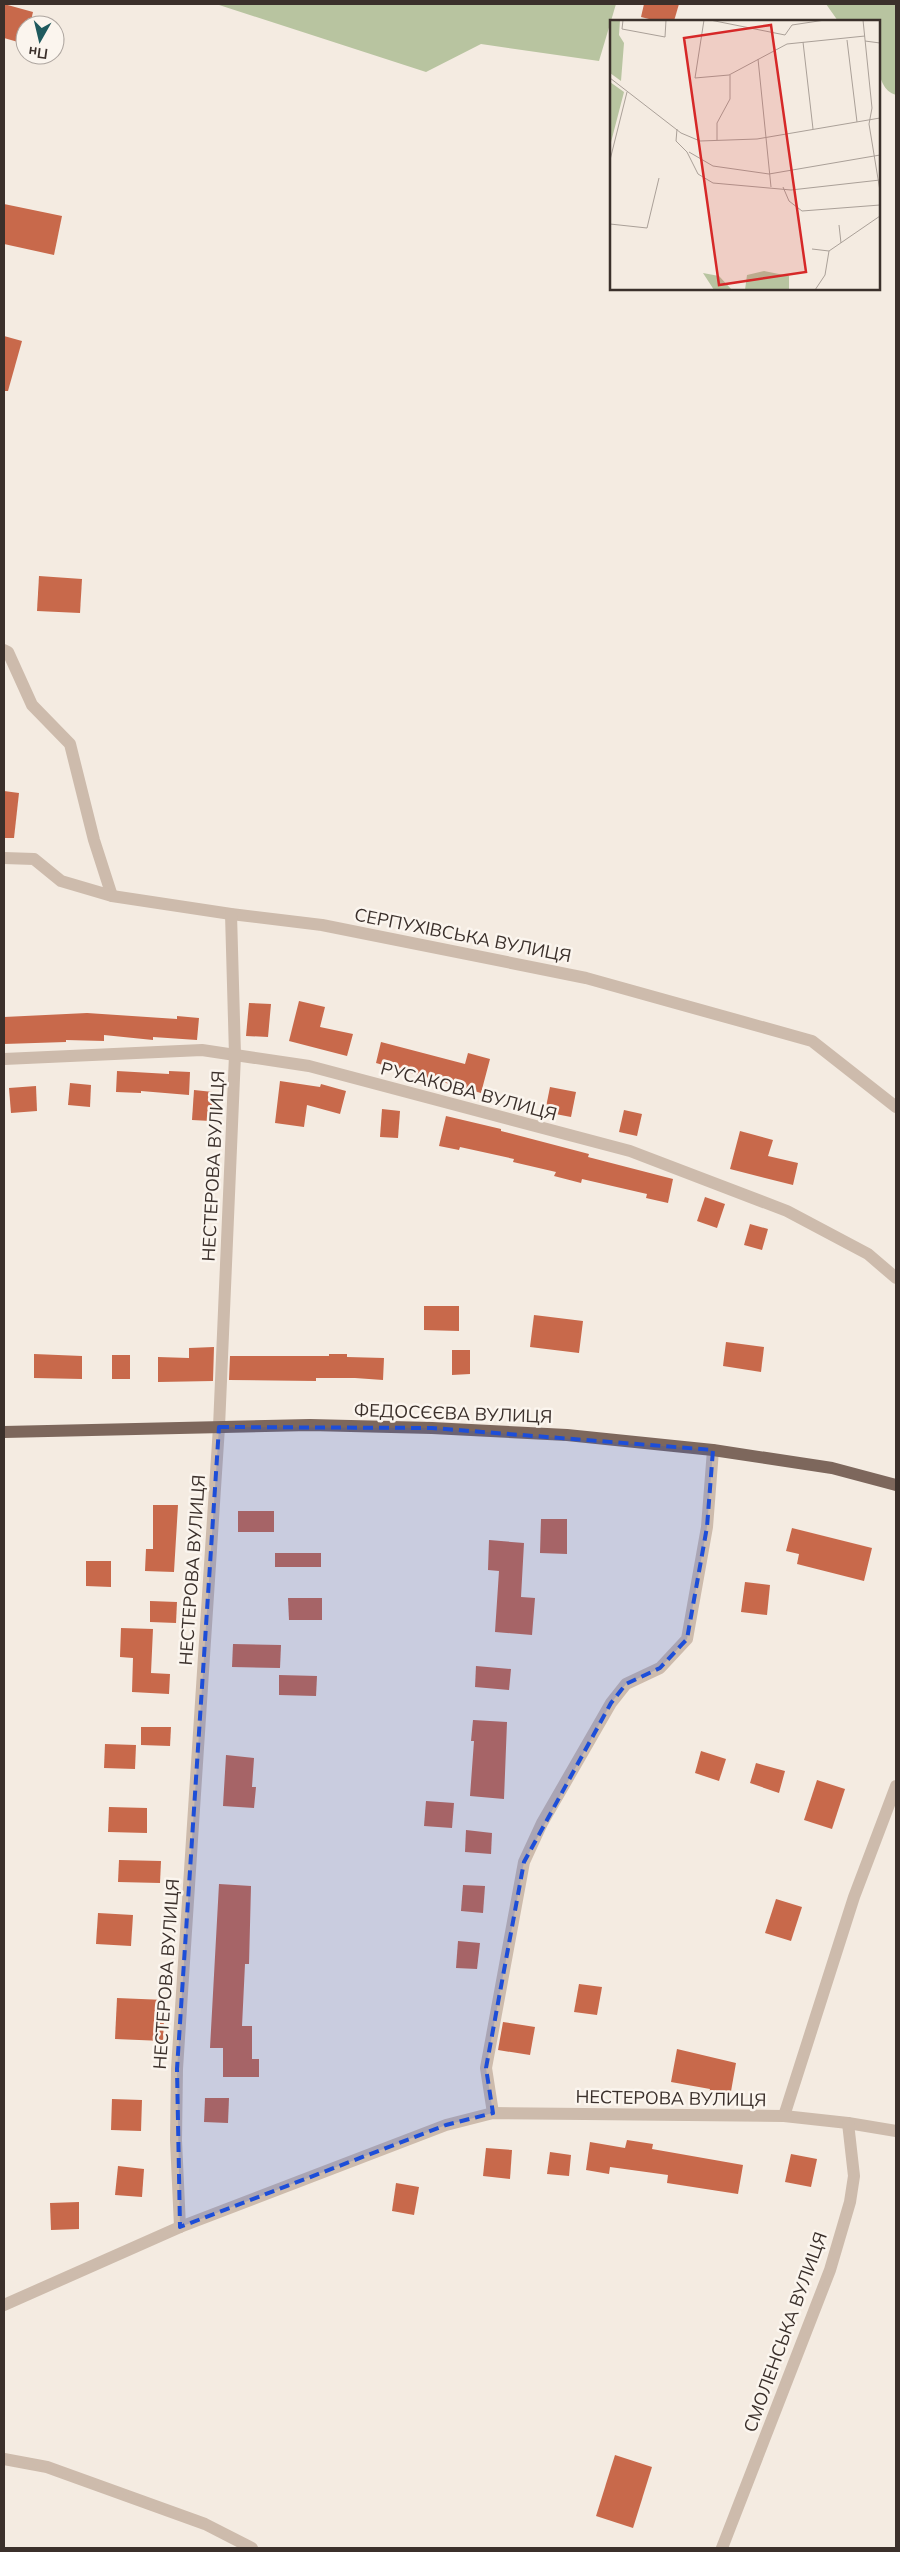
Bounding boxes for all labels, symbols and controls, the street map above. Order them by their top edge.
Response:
north arrow [15,15,65,65]
inset map [610,20,880,290]
text: Пн [27,43,49,63]
street label: СЕРПУХІВСЬКА ВУЛИЦЯ [353,903,573,967]
street label: РУСАКОВА ВУЛИЦЯ [378,1056,560,1126]
street label: НЕСТЕРОВА ВУЛИЦЯ [197,1070,229,1262]
street label: ФЕДОСЄЄВА ВУЛИЦЯ [353,1398,553,1428]
street label: НЕСТЕРОВА ВУЛИЦЯ [174,1474,210,1666]
street label: НЕСТЕРОВА ВУЛИЦЯ [148,1878,184,2070]
street label: НЕСТЕРОВА ВУЛИЦЯ [575,2085,767,2111]
street label: СМОЛЕНСЬКА ВУЛИЦЯ [738,2229,832,2435]

